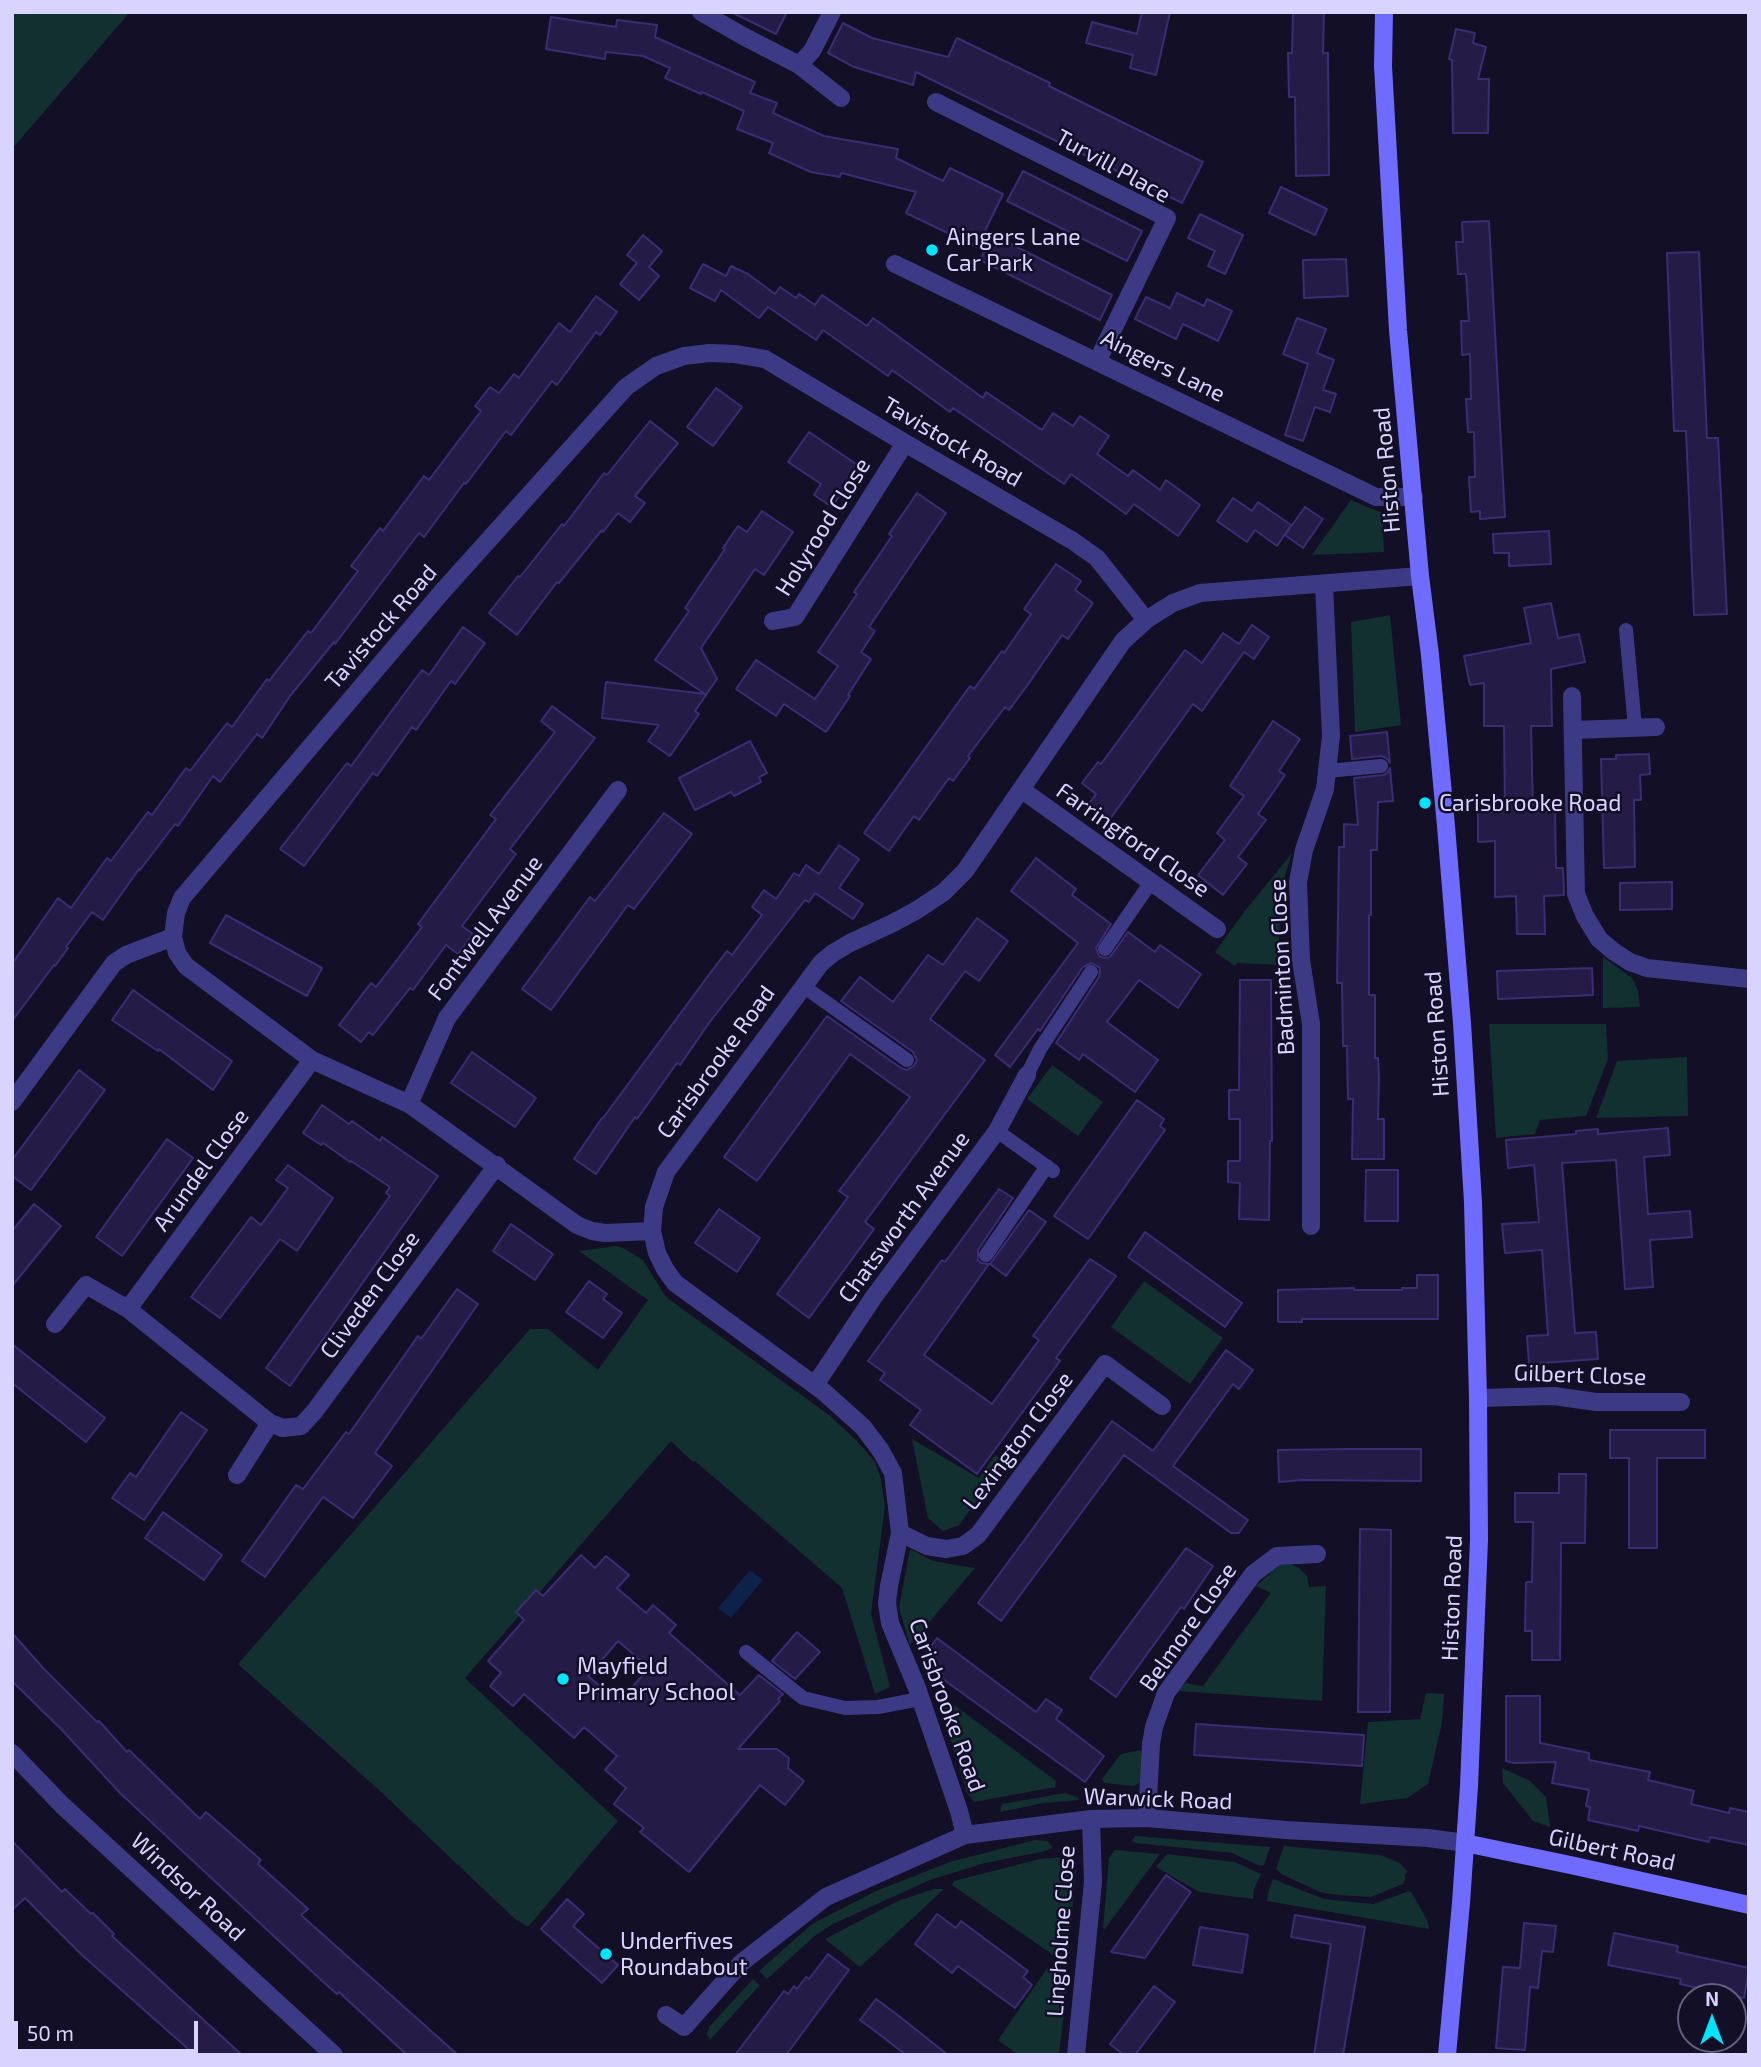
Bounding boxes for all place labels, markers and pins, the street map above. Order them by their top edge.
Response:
place label: Aingers Lane Car Park [946,223,1081,277]
marker: Aingers Lane Car Park [924,242,940,258]
place label: Carisbrooke Road [1439,789,1621,817]
marker: Carisbrooke Road [1417,795,1433,811]
place label: Mayfield Primary School [577,1652,735,1706]
marker: Mayfield Primary School [555,1671,571,1687]
place label: Underfives Roundabout [620,1927,747,1981]
marker: Underfives Roundabout [598,1946,614,1962]

